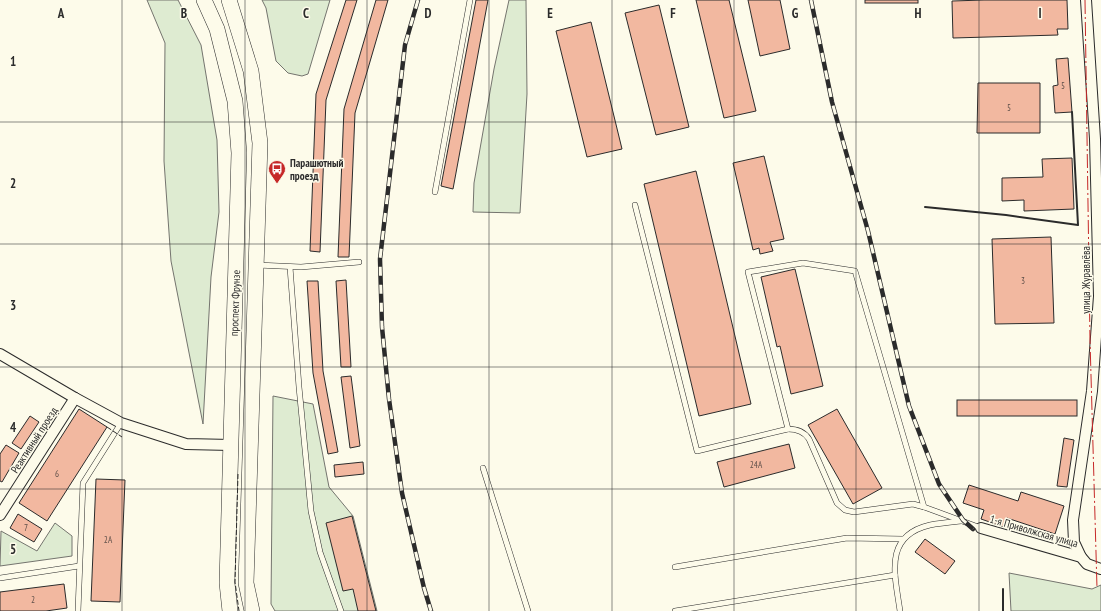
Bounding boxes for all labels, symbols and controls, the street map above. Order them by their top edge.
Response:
text: A [57,5,65,22]
text: B [181,5,187,22]
text: C [303,5,309,22]
text: D [425,5,432,22]
text: E [547,5,553,22]
text: F [670,5,676,22]
text: G [792,5,799,22]
text: H [915,5,922,22]
text: I [1038,5,1042,22]
text: 1 [10,53,16,70]
house number: 5 [1061,80,1065,91]
house number: 5 [1007,102,1011,113]
place label: Парашютный проезд [290,156,344,183]
bus stop icon: Парашютный проезд [267,159,287,184]
text: 2 [10,175,16,192]
street label: улица Журавлёва [1079,246,1093,314]
street label: проспект Фрунзе [227,269,243,336]
house number: 3 [1021,275,1025,286]
text: 3 [10,297,16,314]
street label: Реактивный проезд [7,404,61,476]
text: 4 [10,419,17,436]
house number: 24А [750,459,763,470]
house number: 6 [55,468,59,479]
street label: 1-я Приволжская улица [988,512,1080,550]
house number: 7 [24,522,28,533]
house number: 2А [104,534,113,545]
text: 5 [10,541,16,558]
house number: 2 [31,594,35,605]

